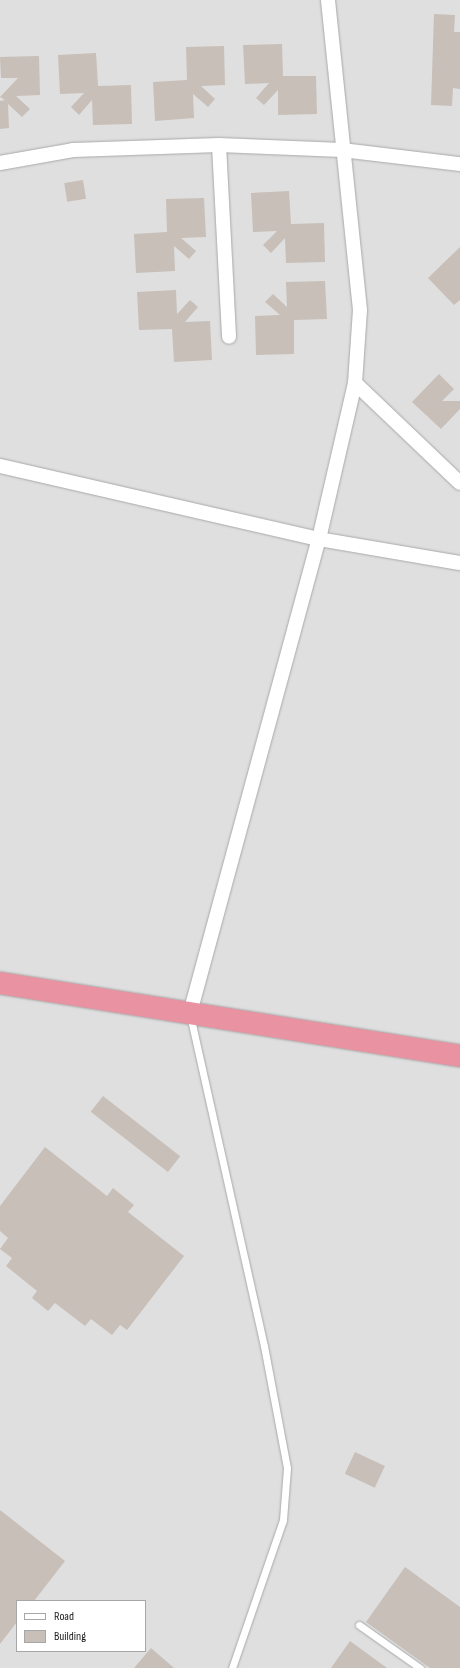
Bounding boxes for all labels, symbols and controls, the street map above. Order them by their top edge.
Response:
legend [16,1600,146,1652]
text: Road [54,1609,74,1624]
text: Building [54,1629,86,1644]

